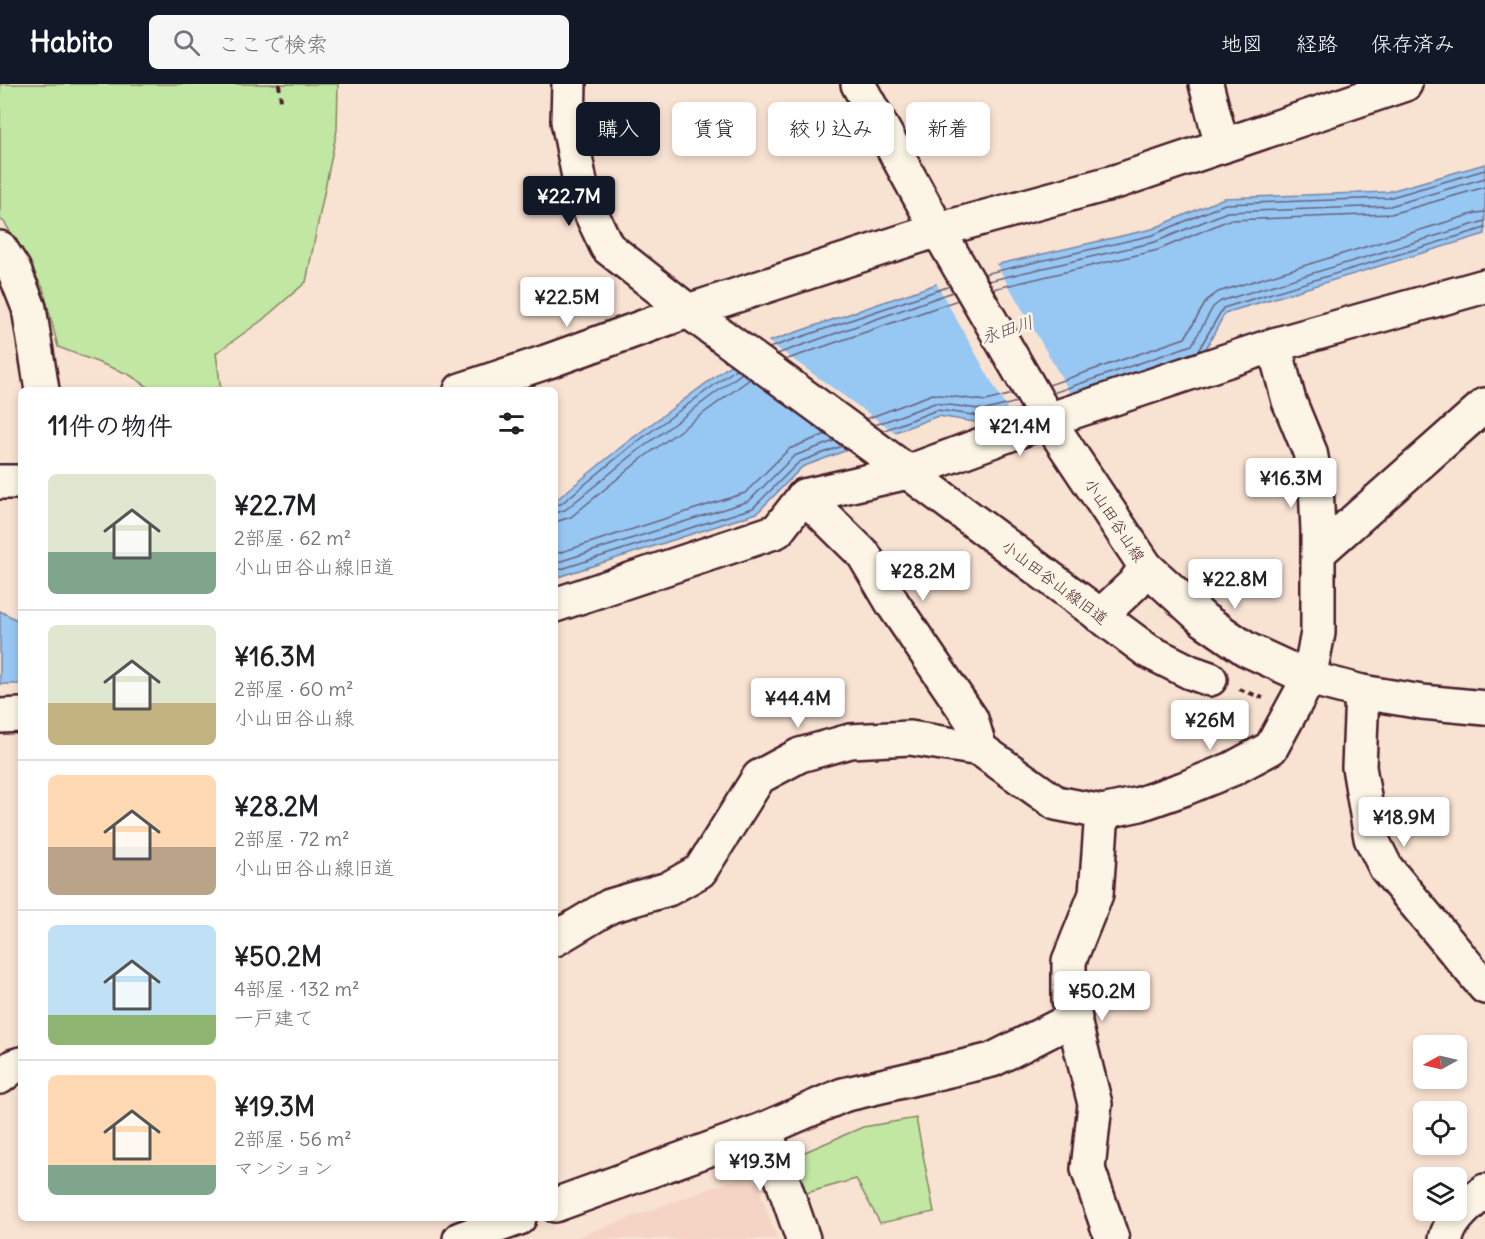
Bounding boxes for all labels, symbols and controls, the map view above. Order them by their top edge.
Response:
search box [149,15,569,69]
text: Habito [30,24,113,60]
icon: search [170,26,203,59]
text: ここで検索 [218,30,328,58]
text: 地図 [1221,30,1263,57]
text: 経路 [1296,30,1338,57]
text: 保存済み [1371,30,1455,57]
chip: 購入 [576,102,660,156]
chip: 賃貸 [672,102,756,156]
chip: 絞り込み [768,102,894,156]
chip: 新着 [906,102,990,156]
pin: ¥22.7M [520,176,618,227]
text: ¥22.7M [537,183,601,208]
pin: ¥22.5M [518,277,616,328]
text: ¥22.5M [534,284,600,309]
water label: 永田川 [978,310,1036,349]
pin: ¥21.4M [971,406,1069,457]
icon: filters [495,407,528,440]
text: 11件の物件 [48,409,173,442]
text: ¥21.4M [989,413,1051,438]
pin: ¥16.3M [1242,458,1340,509]
text: ¥16.3M [1260,465,1322,490]
street label: 小山田谷山線 [1080,474,1150,566]
text: ¥22.7M [234,489,317,522]
icon: home [96,498,168,570]
text: 2部屋 · 62 m² [234,525,351,550]
street label: 小山田谷山線旧道 [998,535,1112,629]
pin: ¥28.2M [874,551,972,602]
text: 小山田谷山線旧道 [234,554,394,579]
text: ¥28.2M [890,558,956,583]
pin: ¥22.8M [1186,559,1284,610]
text: ¥22.8M [1202,566,1268,591]
text: ¥16.3M [234,640,316,673]
icon: home [96,649,168,721]
text: 2部屋 · 60 m² [234,676,353,701]
pin: ¥44.4M [749,678,847,729]
text: ¥44.4M [765,685,831,710]
pin: ¥26M [1174,700,1246,751]
text: 小山田谷山線 [234,705,354,730]
text: ¥26M [1185,707,1235,732]
text: ¥28.2M [234,790,319,823]
pin: ¥18.9M [1355,797,1453,848]
icon: home [96,799,168,871]
text: ¥18.9M [1372,804,1436,829]
text: 2部屋 · 72 m² [234,826,349,851]
text: 小山田谷山線旧道 [234,855,394,880]
text: ¥50.2M [234,940,322,973]
icon: home [96,949,168,1021]
pin: ¥50.2M [1053,971,1151,1022]
text: 4部屋 · 132 m² [234,976,360,1001]
text: ¥50.2M [1068,978,1136,1003]
text: 一戸建て [234,1005,314,1030]
north arrow [1413,1035,1467,1089]
map controls [1413,1035,1467,1221]
text: ¥19.3M [234,1090,315,1123]
icon: home [96,1099,168,1171]
button: locate [1413,1101,1467,1155]
text: 2部屋 · 56 m² [234,1126,352,1151]
pin: ¥19.3M [711,1141,809,1192]
text: ¥19.3M [729,1148,791,1173]
text: マンション [234,1155,333,1180]
button: layers [1413,1167,1467,1221]

